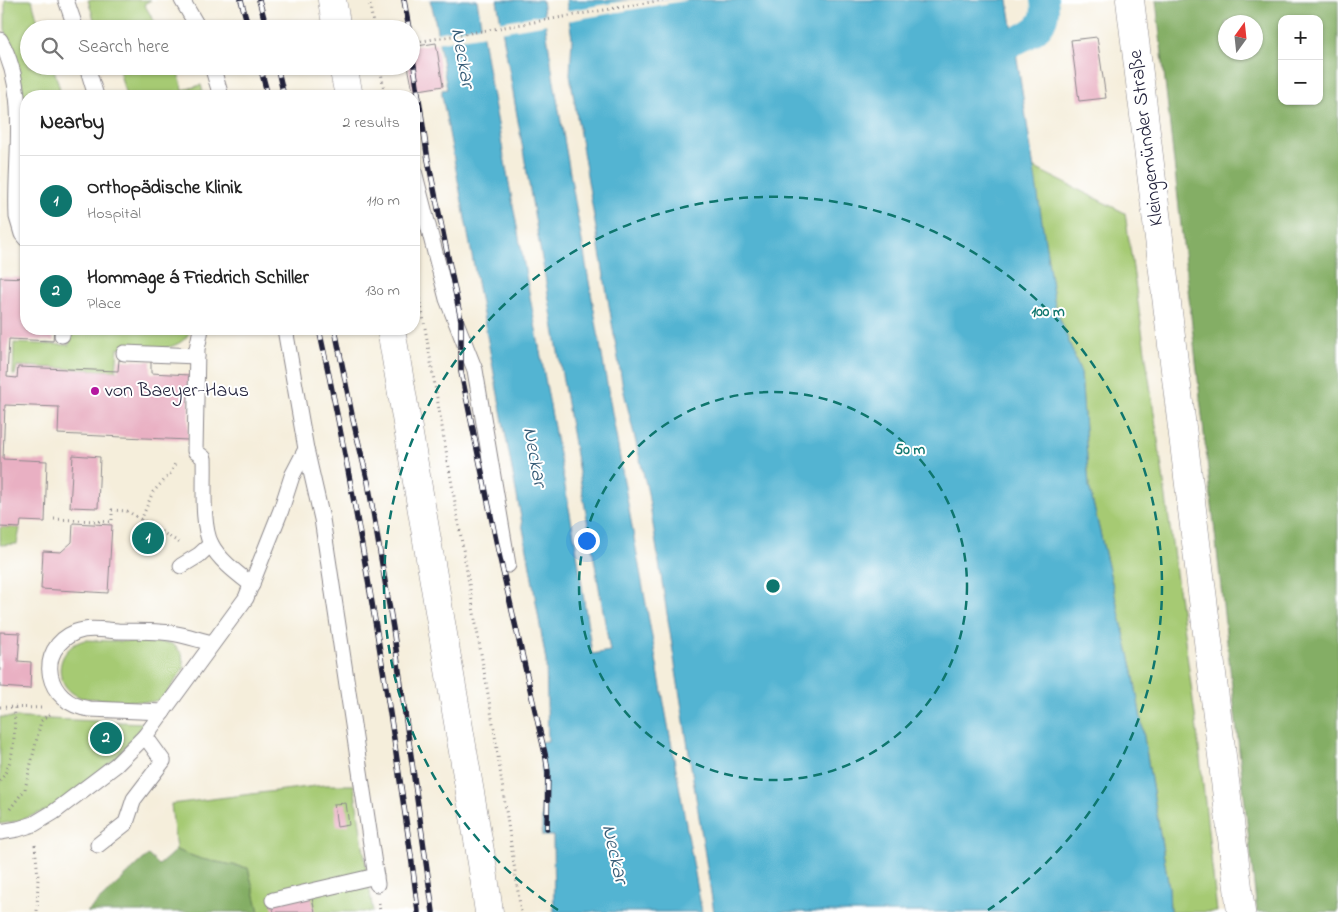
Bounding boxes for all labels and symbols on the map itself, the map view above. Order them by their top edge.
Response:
north arrow [1218,15,1263,60]
water label: Neckar [442,26,482,93]
street label: Kleingemünder Straße [1122,48,1173,228]
text: 100 m [1031,301,1065,323]
place label: von Baeyer-Haus [105,377,249,406]
marker: von Baeyer-Haus [89,385,101,397]
water label: Neckar [514,425,554,492]
text: 50 m [895,439,926,461]
pin: 1 [132,519,164,557]
your location [574,528,600,554]
centre of rings [764,577,782,595]
pin: 2 [90,719,122,757]
water label: Neckar [593,821,636,889]

